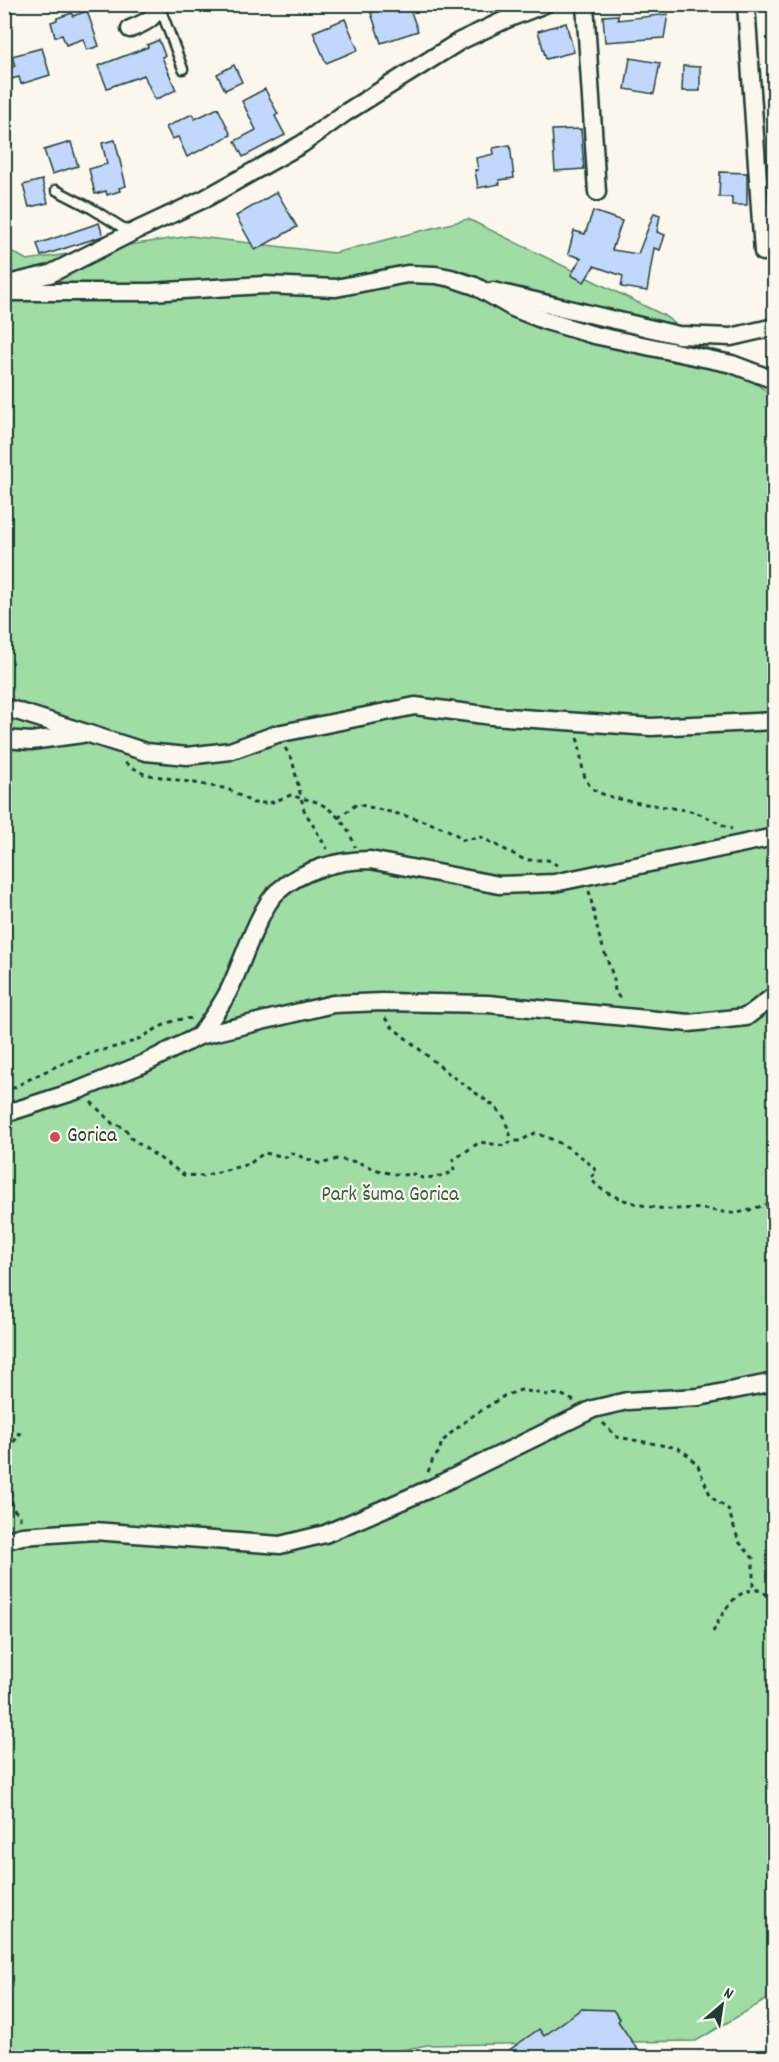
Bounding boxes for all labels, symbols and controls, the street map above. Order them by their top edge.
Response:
place label: Gorica [67,1122,118,1152]
marker: Gorica [48,1130,62,1144]
park label: Park šuma Gorica [321,1181,460,1211]
north arrow [692,1975,752,2035]
text: N [719,1982,737,2006]

